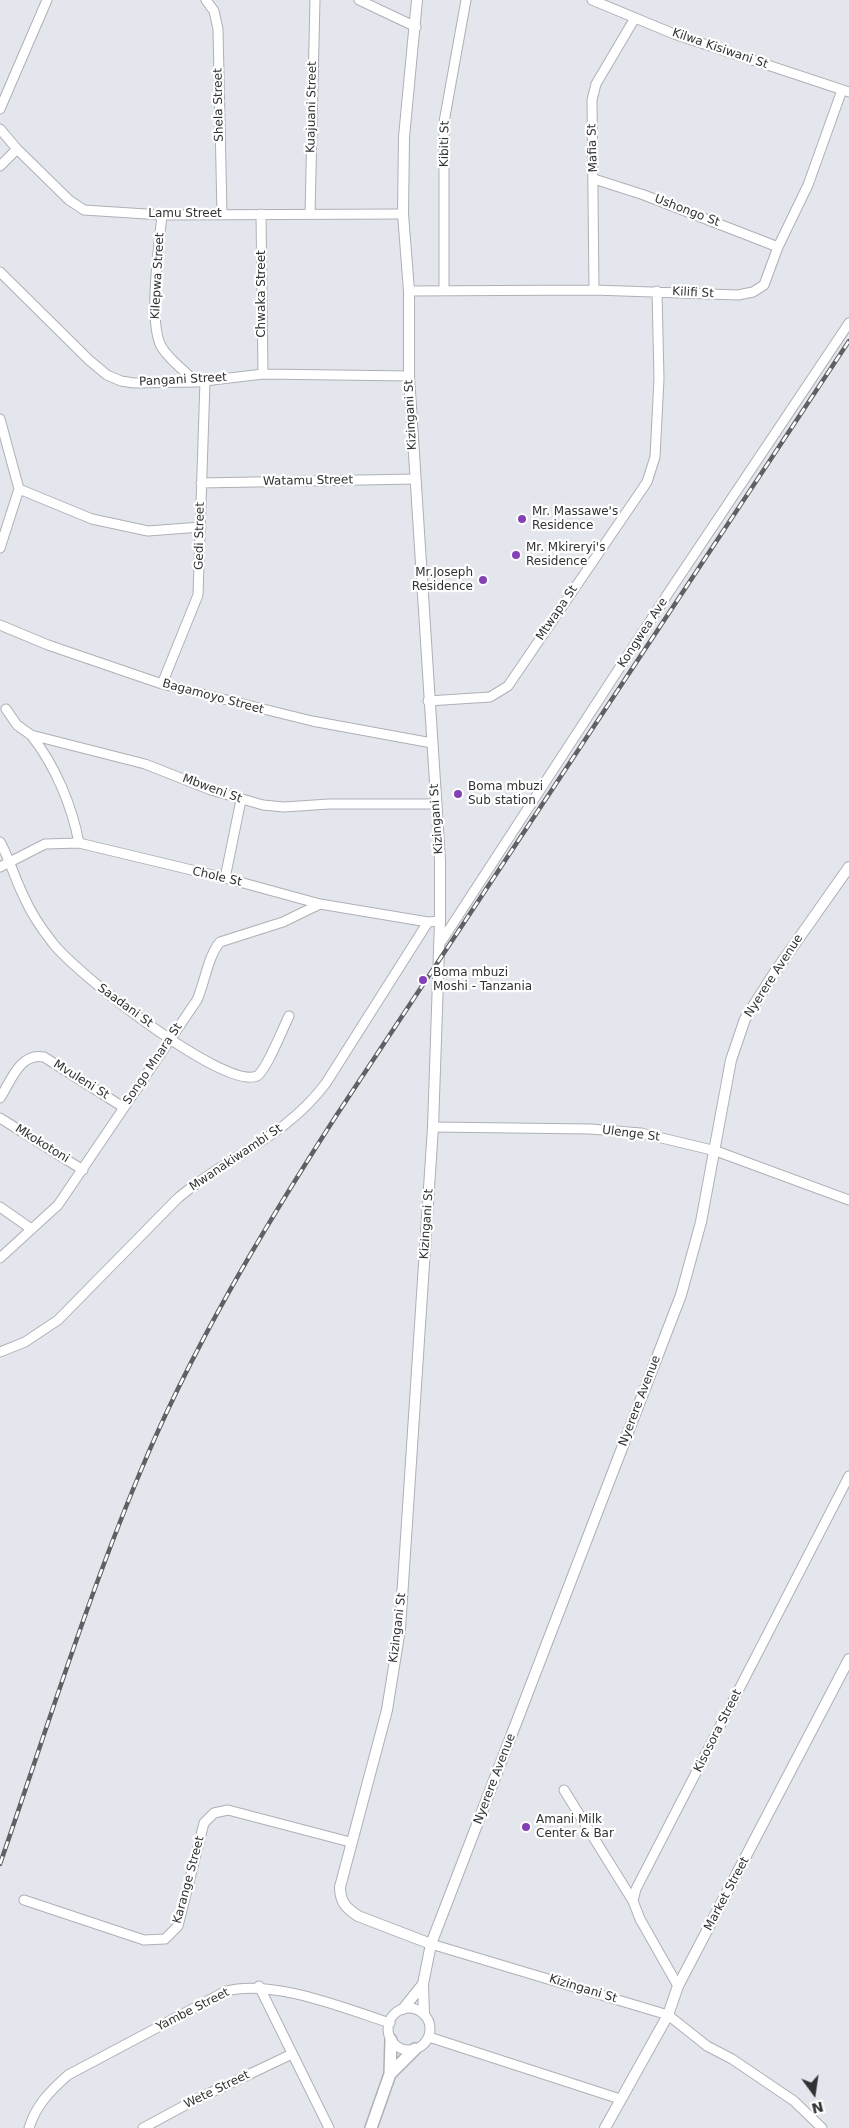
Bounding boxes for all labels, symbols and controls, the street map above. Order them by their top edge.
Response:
street label: Kilwa Kisiwani St [670,26,770,72]
street label: Kuajuani Street [304,61,320,153]
street label: Shela Street [211,68,227,142]
street label: Kibiti St [437,121,453,167]
street label: Mafia St [585,123,601,173]
street label: Ushongo St [652,192,722,230]
street label: Lamu Street [148,207,222,221]
street label: Kilepwa Street [149,232,167,320]
street label: Chwaka Street [255,250,269,338]
street label: Kilifi St [672,285,714,301]
street label: Pangani Street [139,371,227,389]
street label: Kizingani St [402,379,420,451]
street label: Watamu Street [263,473,353,489]
street label: Gedi Street [192,502,208,570]
place label: Mr. Massawe's Residence [532,505,618,533]
marker: Mr. Massawe's Residence [516,513,528,525]
place label: Mr. Mkireryi's Residence [526,541,605,569]
marker: Mr. Mkireryi's Residence [510,549,522,561]
place label: Mr.Joseph Residence [412,566,473,594]
marker: Mr.Joseph Residence [477,574,489,586]
street label: Mtwapa St [533,583,581,643]
street label: Kongwea Ave [615,595,671,671]
street label: Bagamoyo Street [161,677,265,717]
street label: Mbweni St [180,772,244,806]
place label: Boma mbuzi Sub station [468,780,543,808]
street label: Kizingani St [427,783,447,855]
marker: Boma mbuzi Sub station [452,788,464,800]
street label: Chole St [191,864,243,890]
street label: Nyerere Avenue [742,932,806,1020]
place label: Boma mbuzi Moshi - Tanzania [433,966,532,994]
marker: Boma mbuzi Moshi - Tanzania [417,974,429,986]
street label: Saadani St [95,981,155,1031]
street label: Songo Mnara St [120,1021,186,1107]
street label: Mvuleni St [51,1057,111,1103]
street label: Mkokotoni [12,1122,72,1166]
street label: Mwanakiwambi St [187,1122,285,1194]
street label: Ulenge St [601,1123,661,1145]
street label: Kizingani St [417,1188,437,1260]
street label: Nyerere Avenue [616,1354,664,1448]
street label: Kizingani St [387,1592,409,1664]
street label: Kisosora Street [691,1687,745,1775]
street label: Nyerere Avenue [471,1732,519,1826]
place label: Amani Milk Center & Bar [536,1813,614,1841]
marker: Amani Milk Center & Bar [520,1821,532,1833]
street label: Karange Street [170,1835,208,1925]
street label: Market Street [702,1855,752,1933]
street label: Kizingani St [547,1972,619,2006]
street label: Yambe Street [154,1985,232,2035]
street label: Wete Street [182,2068,252,2112]
north arrow [789,2068,839,2118]
text: N [810,2098,825,2117]

